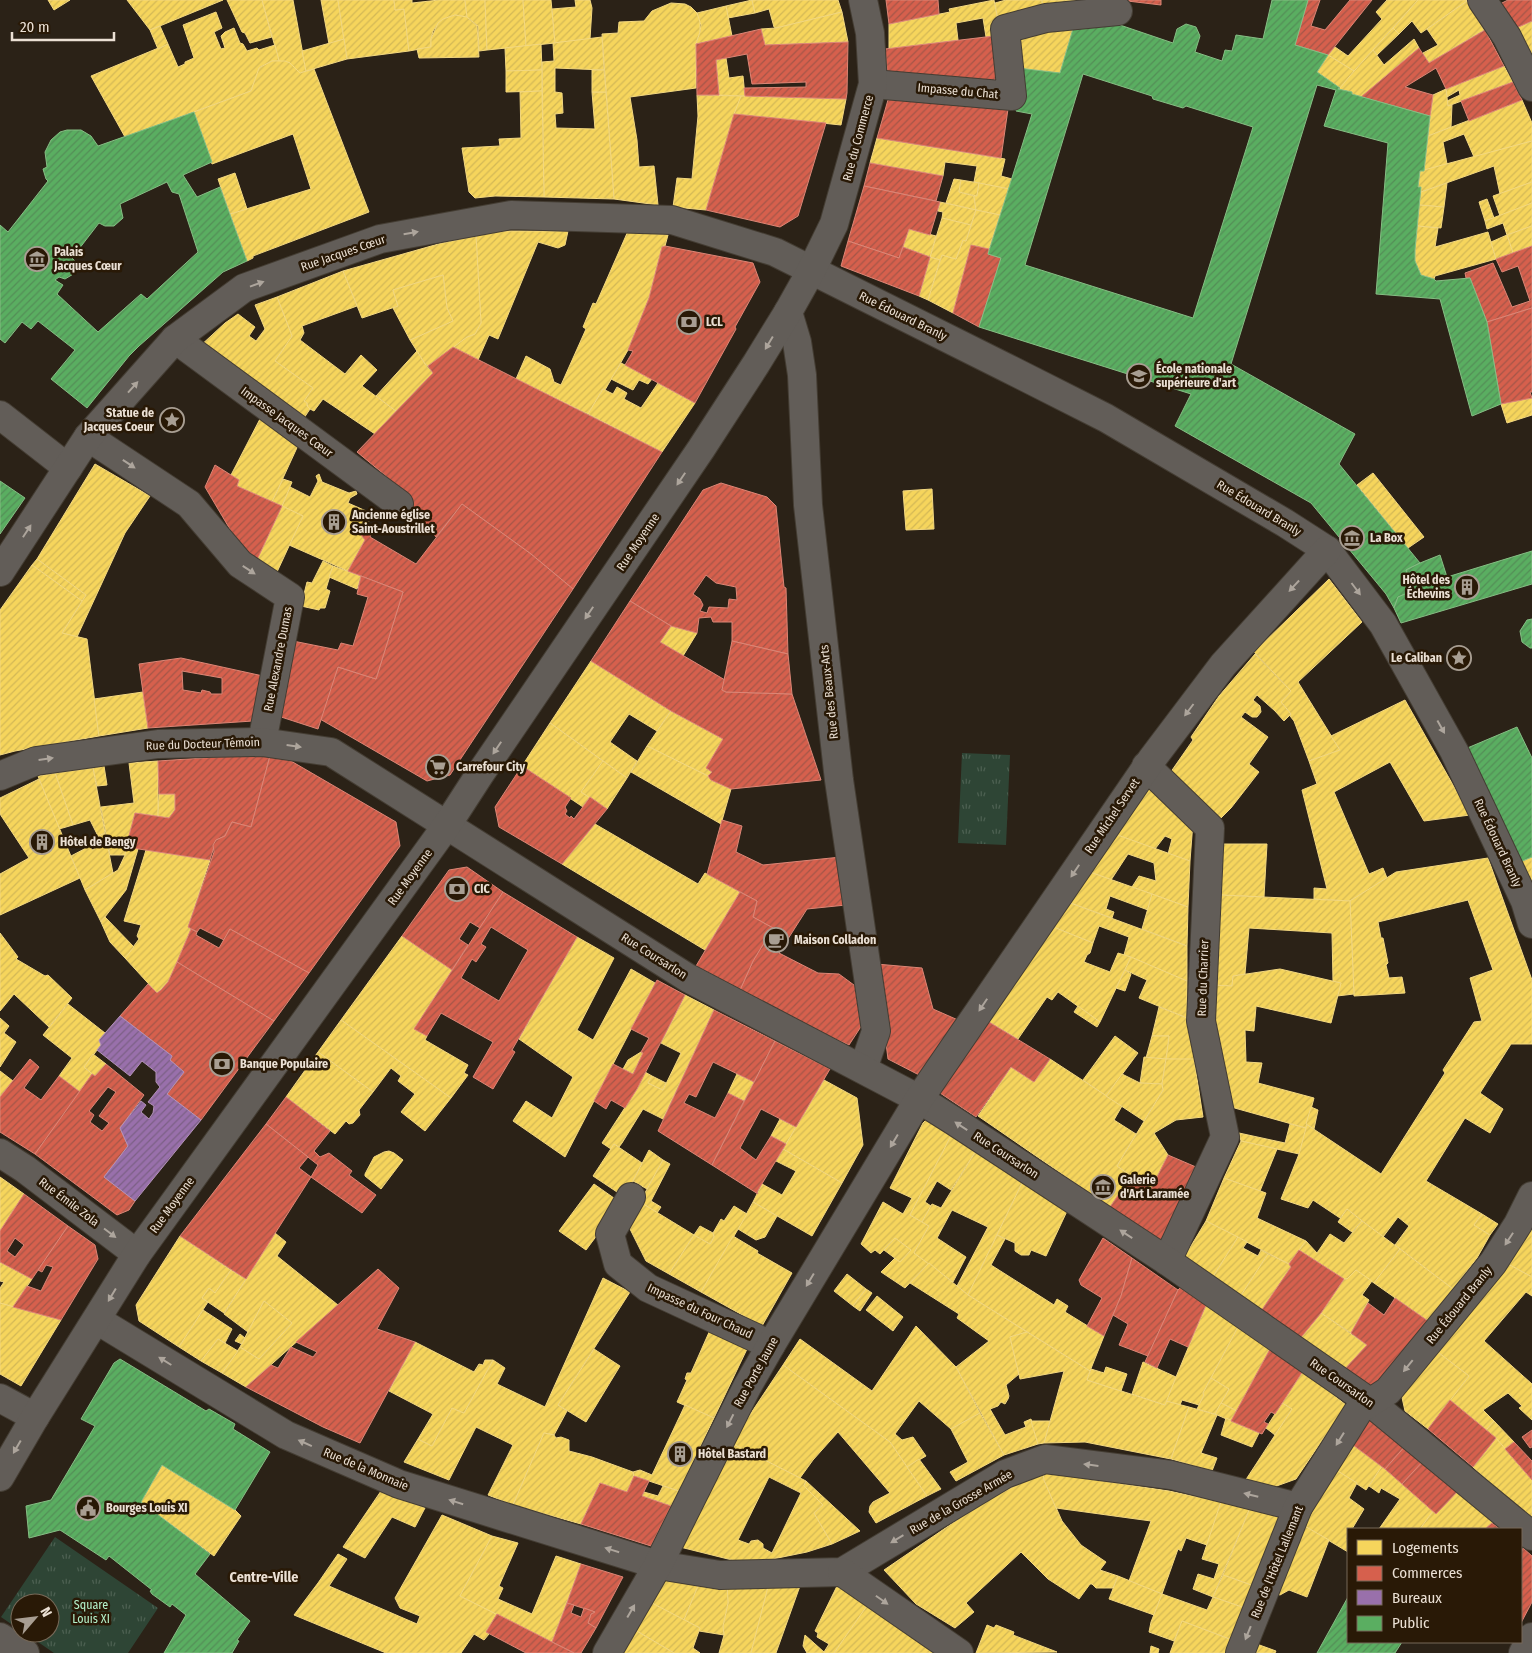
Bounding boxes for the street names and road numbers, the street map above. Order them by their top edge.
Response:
street label: Impasse du Chat [917,80,999,102]
street label: Rue du Commerce [840,93,876,182]
street label: Rue Jacques Cœur [299,232,388,274]
street label: Rue Édouard Branly [857,288,950,344]
street label: Impasse Jacques Cœur [238,384,336,461]
street label: Rue Édouard Branly [1214,476,1305,539]
street label: Rue Moyenne [614,511,662,573]
street label: Rue Alexandre Dumas [261,605,295,713]
street label: Rue des Beaux-Arts [817,644,841,740]
street label: Rue du Docteur Témoin [146,735,260,753]
street label: Rue Michel Servet [1082,776,1142,856]
street label: Rue Édouard Branly [1471,796,1526,890]
street label: Rue Moyenne [385,846,435,908]
street label: Rue Coursarlon [619,930,689,982]
street label: Rue du Charrier [1195,939,1211,1017]
street label: Rue Coursarlon [971,1129,1041,1181]
street label: Rue Émile Zola [36,1174,103,1229]
street label: Rue Moyenne [147,1174,197,1236]
street label: Rue Édouard Branly [1423,1262,1495,1347]
street label: Impasse du Four Chaud [645,1281,755,1341]
street label: Rue Porte Jaune [731,1334,781,1410]
street label: Rue Coursarlon [1307,1356,1377,1410]
street label: Rue de la Monnaie [321,1445,411,1493]
street label: Rue de la Grosse Armée [907,1467,1015,1537]
street label: Rue de l'Hôtel Lallemant [1248,1504,1306,1620]

